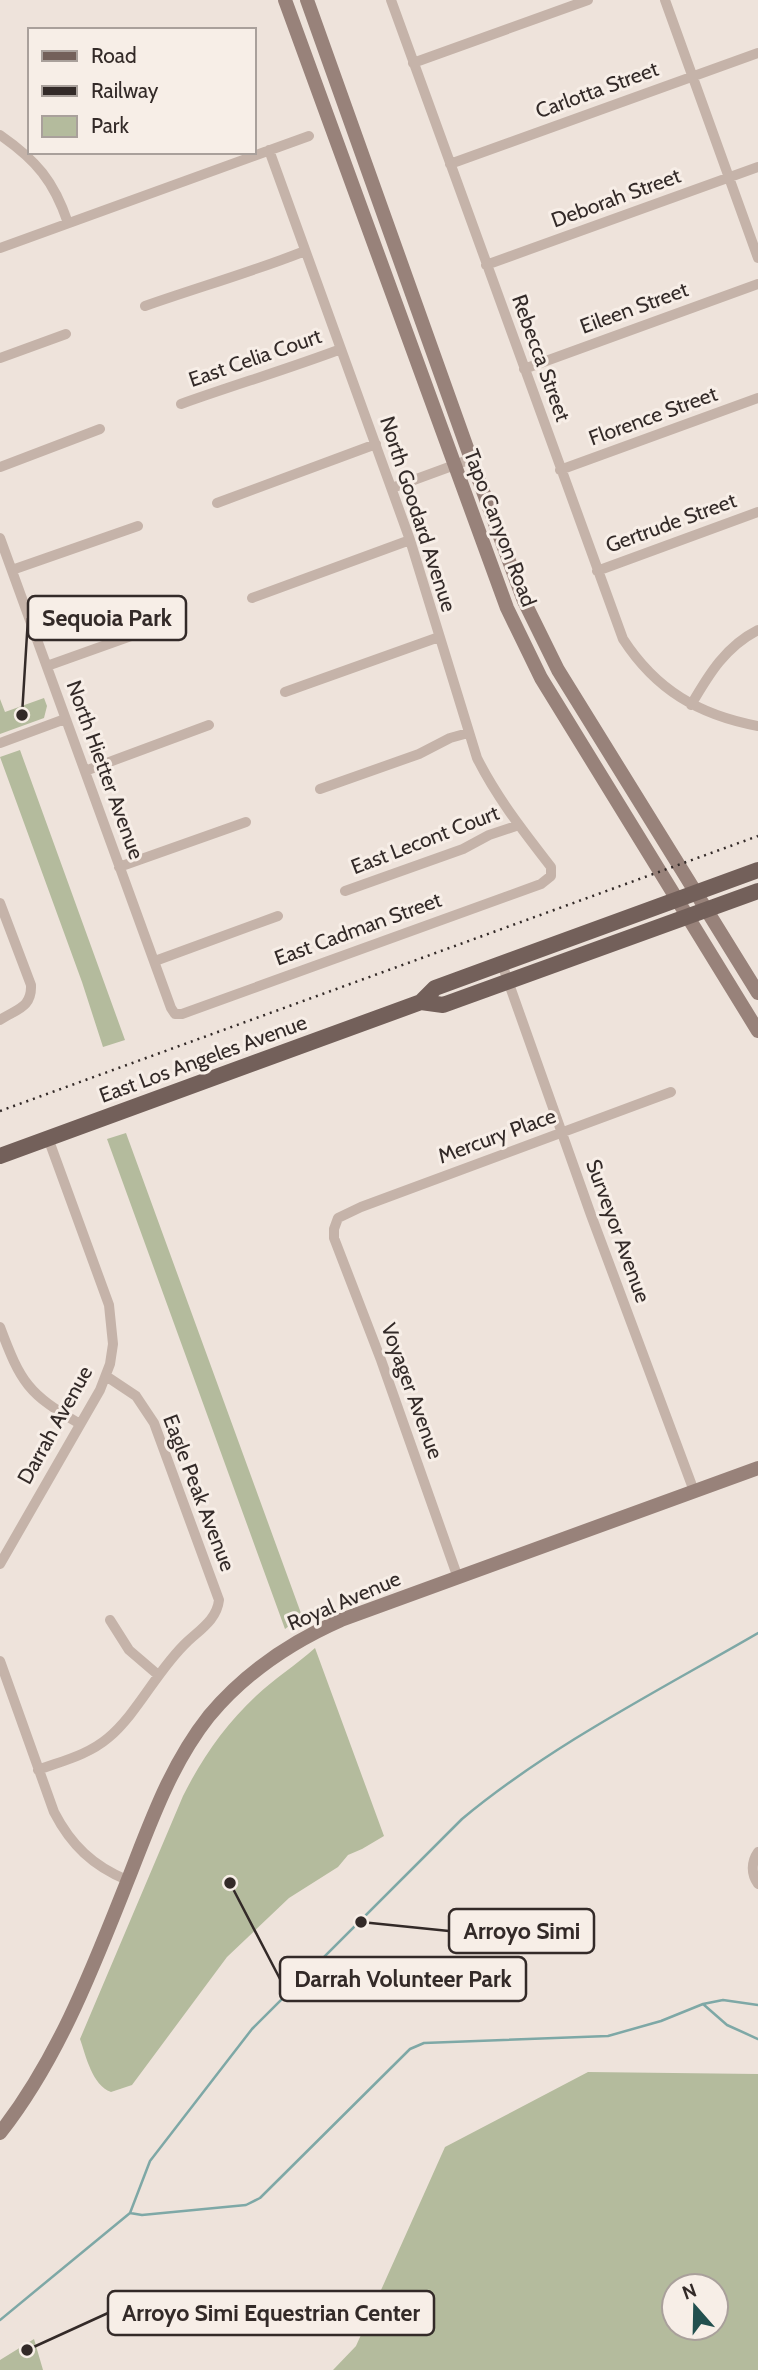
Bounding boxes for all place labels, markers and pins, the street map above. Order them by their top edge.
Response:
callout: Sequoia Park [28,596,186,640]
callout: Arroyo Simi [449,1909,594,1953]
callout: Darrah Volunteer Park [280,1957,526,2001]
callout: Arroyo Simi Equestrian Center [108,2291,434,2335]

